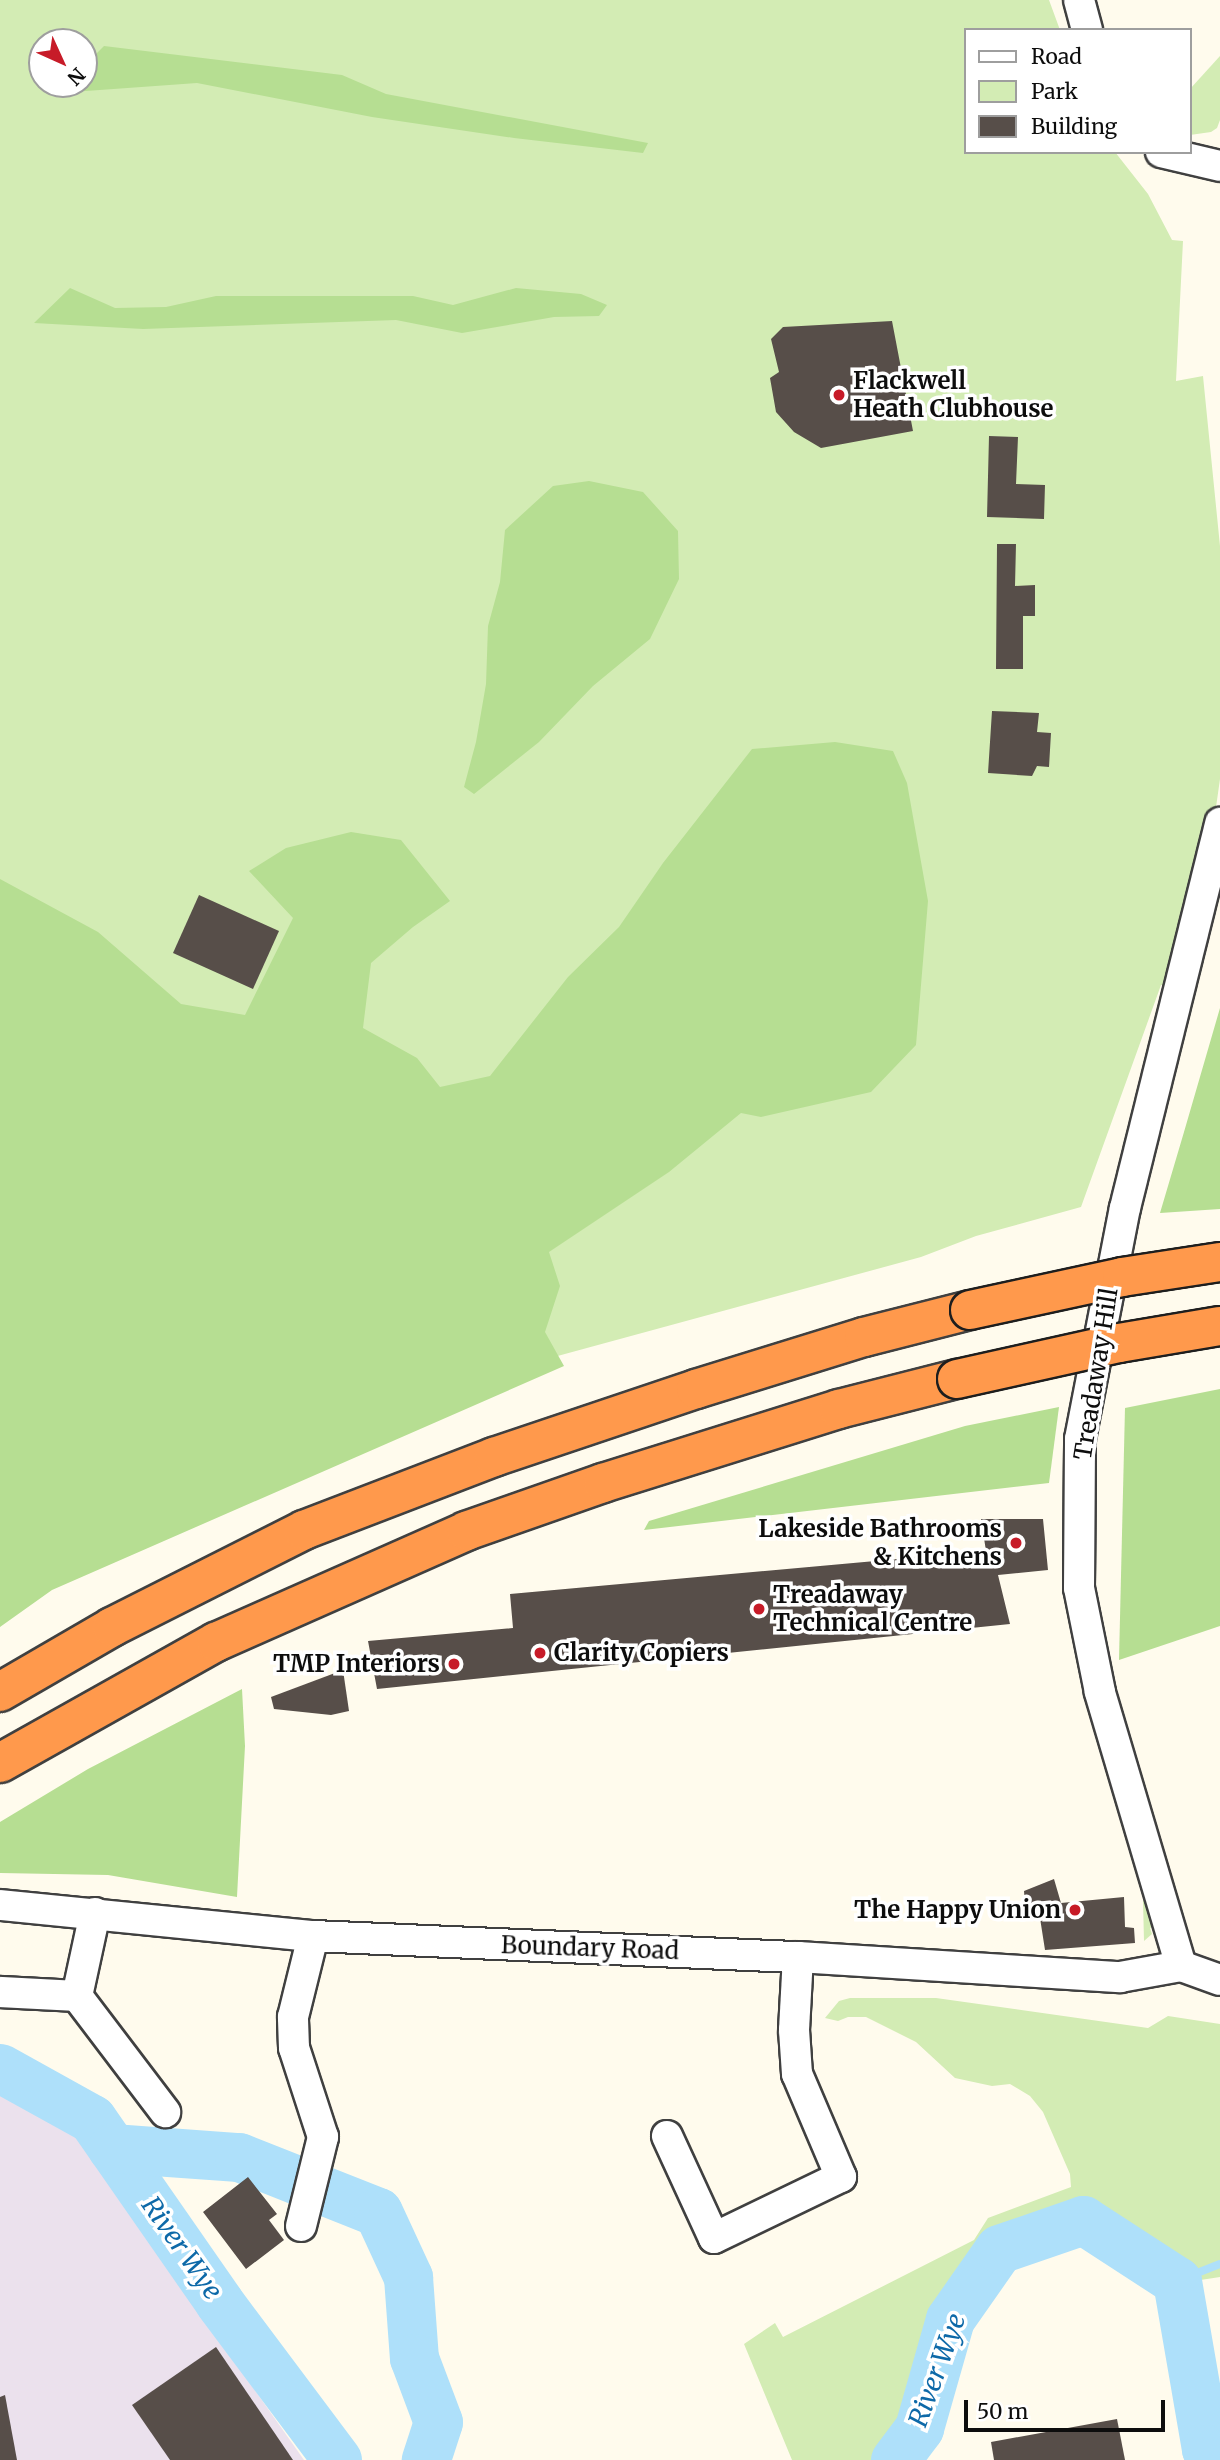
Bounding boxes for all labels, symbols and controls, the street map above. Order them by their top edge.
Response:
north arrow [28,28,98,98]
legend [964,28,1192,154]
text: Road [1031,43,1082,70]
text: N [63,63,90,90]
text: Park [1031,78,1078,105]
text: Building [1031,113,1117,140]
place label: Flackwell Heath Clubhouse [853,367,1054,423]
marker: Flackwell Heath Clubhouse [831,387,847,403]
street label: Treadaway Hill [1068,1286,1124,1462]
place label: Lakeside Bathrooms & Kitchens [758,1515,1002,1571]
marker: Lakeside Bathrooms & Kitchens [1008,1535,1024,1551]
place label: Treadaway Technical Centre [773,1581,972,1637]
marker: Treadaway Technical Centre [751,1601,767,1617]
place label: Clarity Copiers [554,1639,729,1667]
marker: Clarity Copiers [532,1645,548,1661]
place label: TMP Interiors [273,1650,440,1678]
marker: TMP Interiors [446,1656,462,1672]
place label: The Happy Union [854,1896,1061,1924]
marker: The Happy Union [1067,1902,1083,1918]
street label: Boundary Road [500,1930,680,1966]
water label: River Wye [135,2191,229,2305]
water label: River Wye [902,2309,972,2431]
scale bar [968,2386,1169,2430]
text: 50 m [977,2398,1028,2425]

